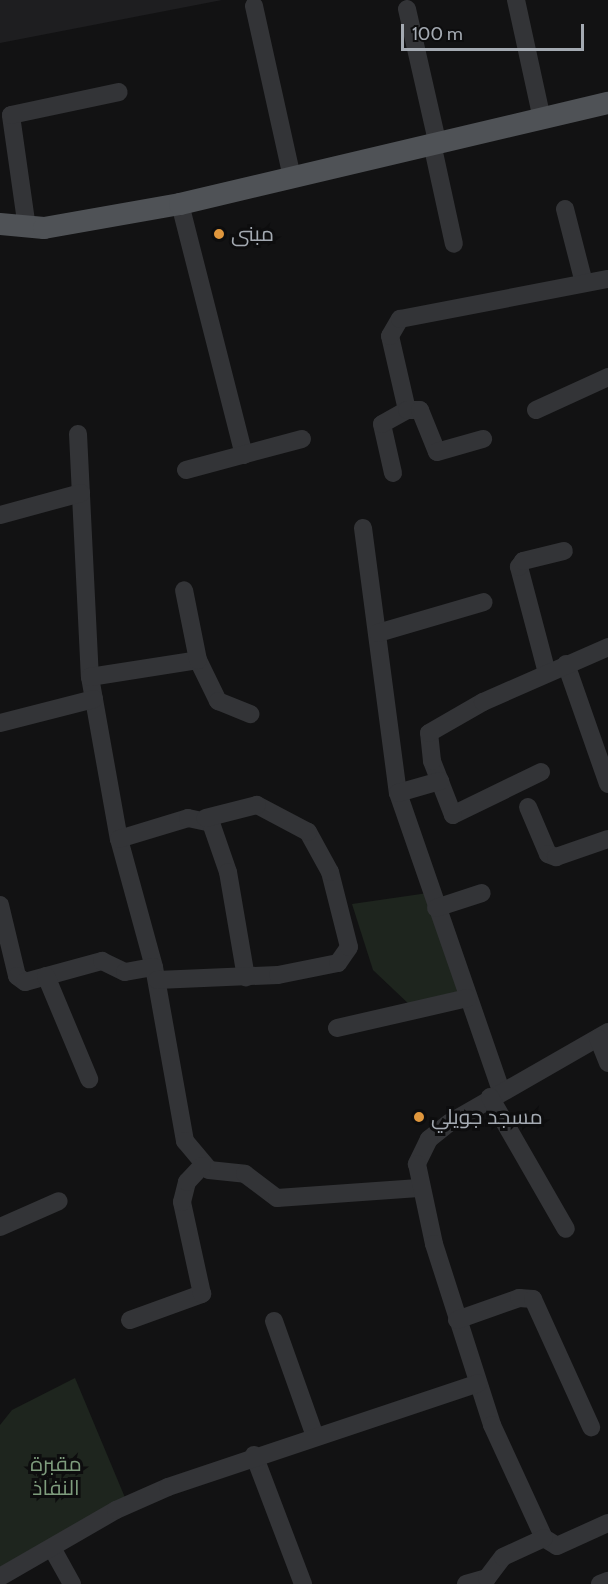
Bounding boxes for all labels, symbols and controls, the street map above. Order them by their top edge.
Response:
scale bar [404,12,587,50]
text: 100 m [412,23,463,45]
place label: مبنى [231,221,274,247]
marker: مبنى [212,227,226,241]
place label: مسجد جويلي [431,1104,543,1130]
marker: مسجد جويلي [412,1110,426,1124]
park label: مقبرة النفاذ [30,1451,82,1501]

